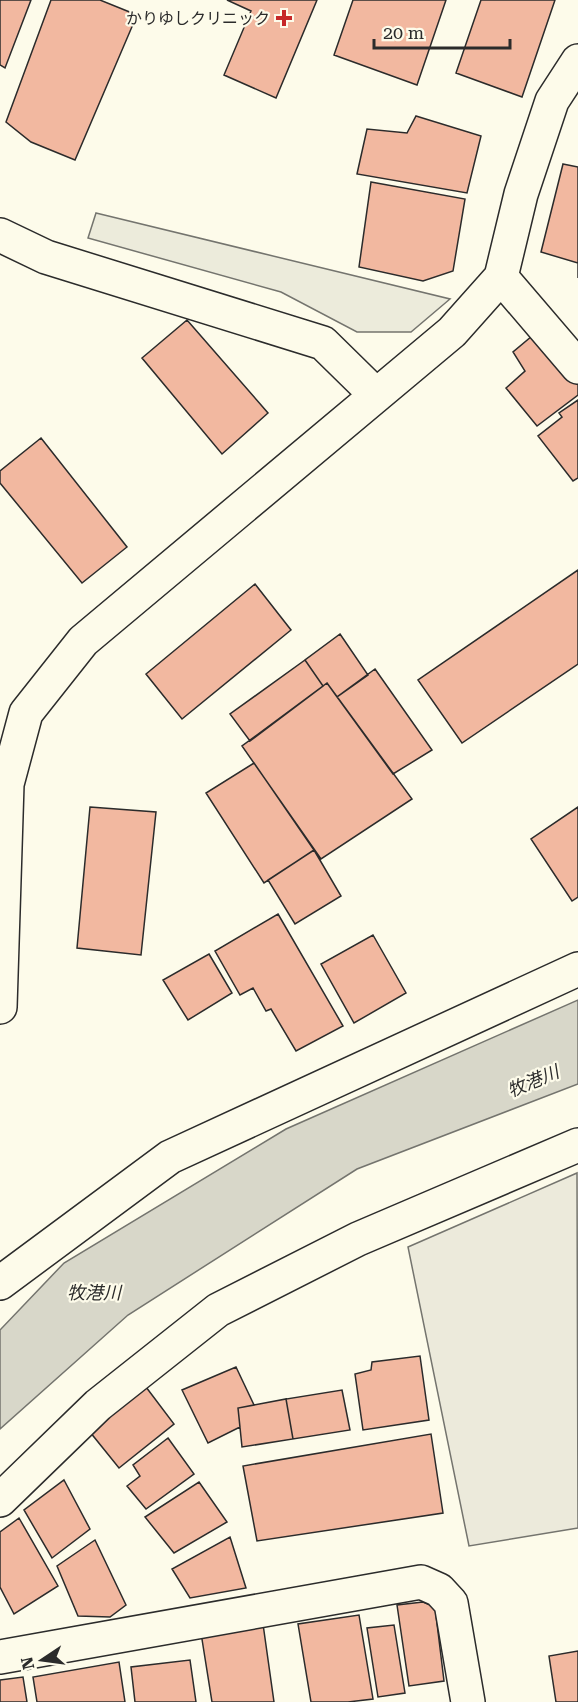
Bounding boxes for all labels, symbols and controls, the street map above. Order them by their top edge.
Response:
place label: かりゆしクリニック [126,9,270,28]
marker: かりゆしクリニック [275,9,293,27]
scale bar [374,12,510,50]
text: 20 m [383,22,424,43]
water label: 牧港川 [504,1060,564,1101]
water label: 牧港川 [67,1282,123,1303]
north arrow [12,1630,72,1690]
text: N [17,1655,39,1671]

